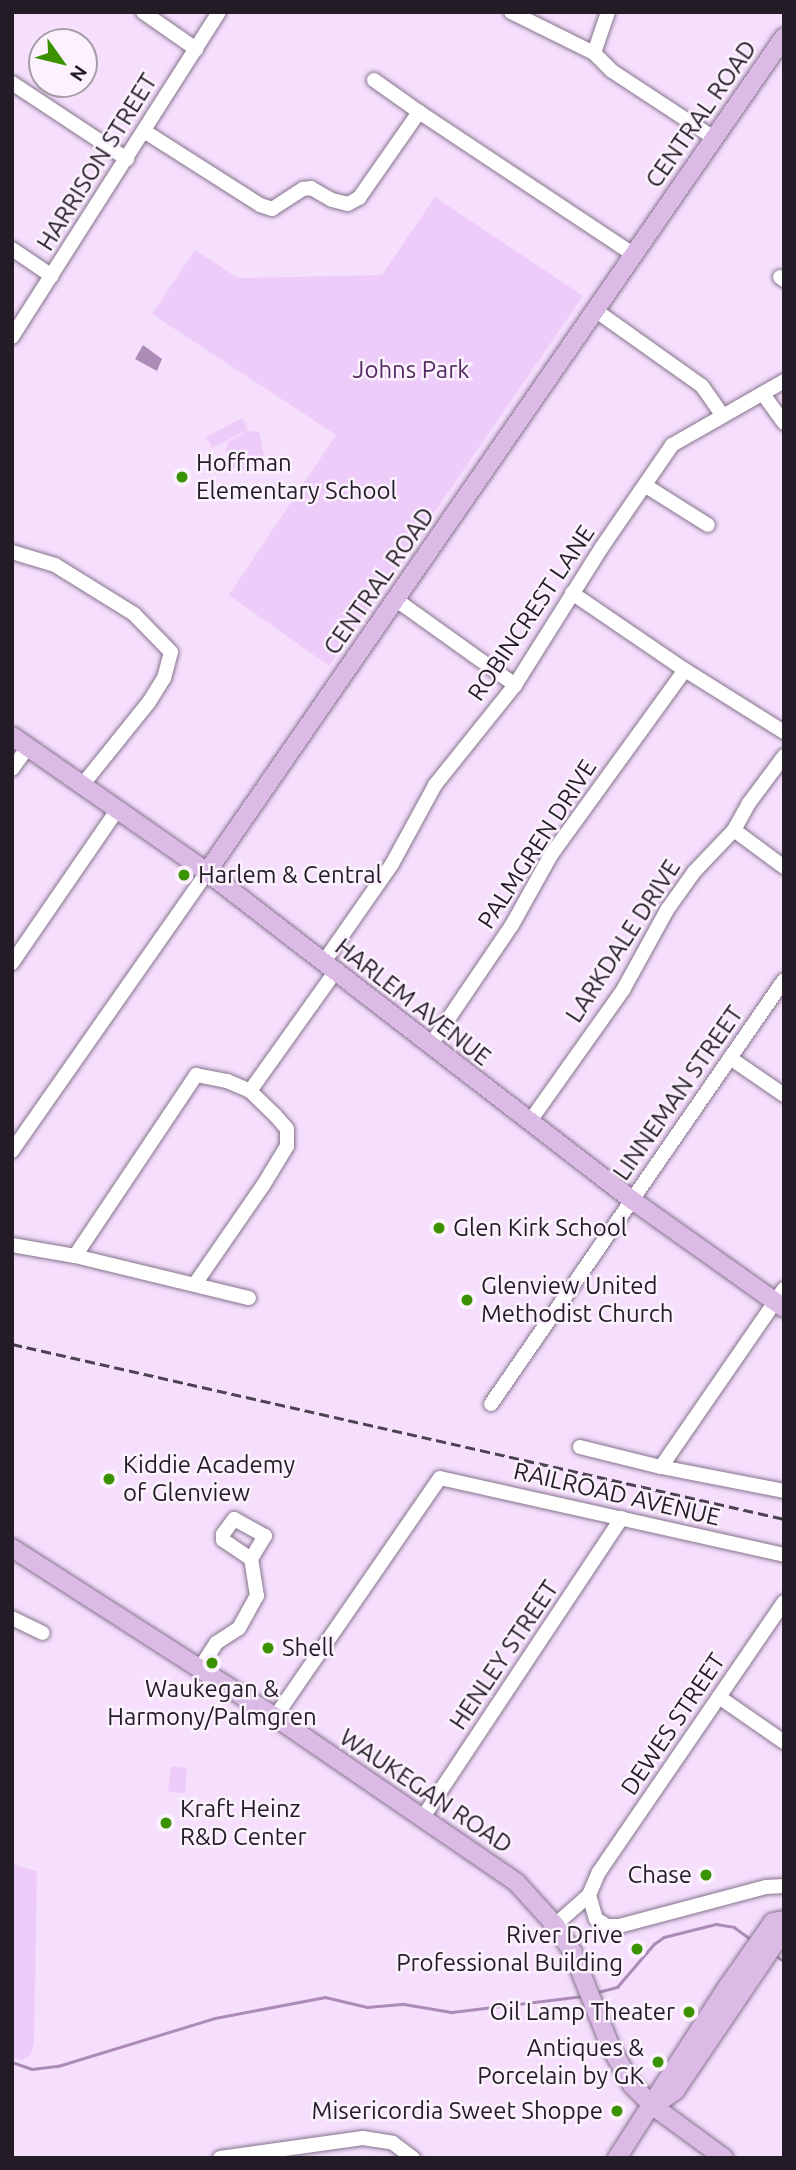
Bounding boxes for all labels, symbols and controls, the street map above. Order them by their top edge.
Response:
north arrow [28,28,98,98]
street label: CENTRAL ROAD [639,35,763,193]
street label: HARRISON STREET [31,68,163,256]
park label: Johns Park [353,356,469,384]
place label: Hoffman Elementary School [196,449,397,505]
marker: Hoffman Elementary School [174,469,190,485]
street label: CENTRAL ROAD [317,502,441,660]
street label: ROBINCREST LANE [462,520,600,706]
street label: PALMGREN DRIVE [472,754,602,934]
street label: LARKDALE DRIVE [560,854,686,1028]
place label: Harlem & Central [198,861,382,889]
marker: Harlem & Central [176,867,192,883]
street label: HARLEM AVENUE [330,932,496,1072]
street label: LINNEMAN STREET [607,1000,749,1186]
place label: Glen Kirk School [453,1214,627,1242]
marker: Glen Kirk School [431,1220,447,1236]
place label: Glenview United Methodist Church [481,1272,674,1328]
marker: Glenview United Methodist Church [459,1292,475,1308]
place label: Kiddie Academy of Glenview [123,1451,295,1507]
street label: RAILROAD AVENUE [511,1456,723,1532]
marker: Kiddie Academy of Glenview [101,1471,117,1487]
street label: HENLEY STREET [444,1575,564,1735]
place label: Shell [282,1634,334,1662]
marker: Shell [260,1640,276,1656]
street label: DEWES STREET [615,1647,731,1801]
marker: Waukegan & Harmony/Palmgren [204,1655,220,1671]
place label: Waukegan & Harmony/Palmgren [107,1675,317,1731]
street label: WAUKEGAN ROAD [334,1723,518,1859]
place label: Kraft Heinz R&D Center [180,1795,306,1851]
marker: Kraft Heinz R&D Center [158,1815,174,1831]
place label: Chase [628,1861,692,1889]
marker: Chase [698,1867,714,1883]
place label: River Drive Professional Building [396,1921,623,1977]
marker: River Drive Professional Building [629,1941,645,1957]
place label: Oil Lamp Theater [490,1998,675,2026]
marker: Oil Lamp Theater [681,2004,697,2020]
place label: Antiques & Porcelain by GK [477,2034,644,2090]
marker: Antiques & Porcelain by GK [650,2054,666,2070]
place label: Misericordia Sweet Shoppe [312,2097,603,2125]
marker: Misericordia Sweet Shoppe [609,2103,625,2119]

